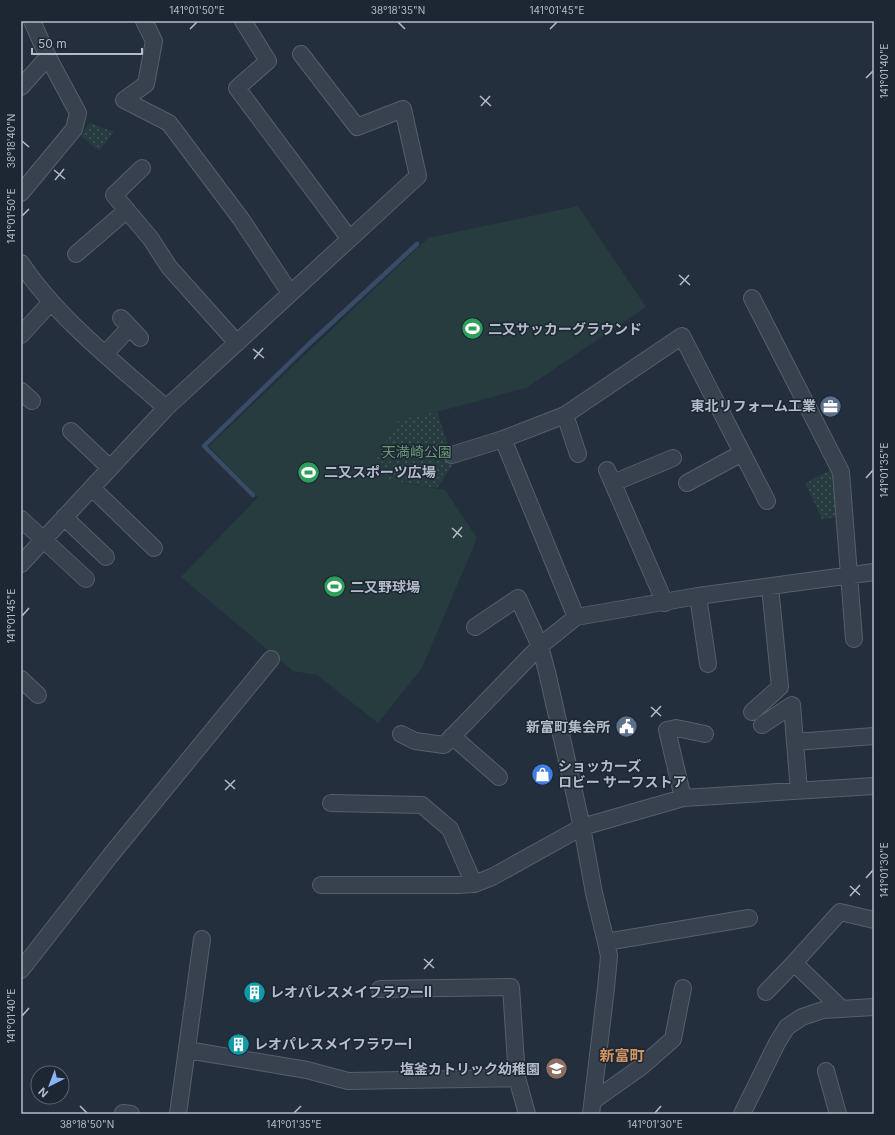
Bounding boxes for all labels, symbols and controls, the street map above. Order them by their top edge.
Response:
text: 141°01'50"E [169,4,225,16]
text: 38°18'35"N [371,4,425,16]
text: 141°01'45"E [530,4,584,16]
scale bar [32,30,142,56]
text: 50 m [38,36,67,51]
text: 141°01'40"E [878,43,890,99]
text: 38°18'40"N [5,114,17,168]
text: 141°01'50"E [5,188,17,244]
sports icon: 二又サッカーグラウンド [459,316,485,342]
place label: 二又サッカーグラウンド [488,320,642,337]
office icon: 東北リフォーム工業 [818,393,844,419]
place label: 東北リフォーム工業 [690,397,816,414]
text: 141°01'35"E [878,442,890,498]
park label: 天満崎公園 [382,443,452,460]
sports icon: 二又スポーツ広場 [295,459,321,485]
place label: 二又スポーツ広場 [324,463,436,480]
sports icon: 二又野球場 [322,574,348,600]
place label: 二又野球場 [350,578,420,595]
text: 141°01'45"E [5,589,17,643]
public building icon: 新富町集会所 [613,714,639,740]
place label: 新富町集会所 [526,718,610,735]
place label: ショッカーズ ロビー サーフストア [558,757,686,790]
shop icon: ショッカーズ ロビー サーフストア [530,761,556,787]
text: 141°01'30"E [878,842,890,898]
building icon: レオパレスメイフラワーII [241,979,267,1005]
place label: レオパレスメイフラワーII [270,983,432,1000]
text: 141°01'40"E [5,988,17,1044]
building icon: レオパレスメイフラワーI [225,1031,251,1057]
place label: レオパレスメイフラワーI [254,1035,412,1052]
district label: 新富町 [599,1046,645,1065]
school or university icon: 塩釜カトリック幼稚園 [543,1056,569,1082]
place label: 塩釜カトリック幼稚園 [400,1060,540,1077]
north arrow [30,1065,70,1105]
text: N [36,1084,51,1100]
text: 38°18'50"N [60,1118,114,1130]
text: 141°01'35"E [266,1118,322,1130]
text: 141°01'30"E [627,1118,683,1130]

